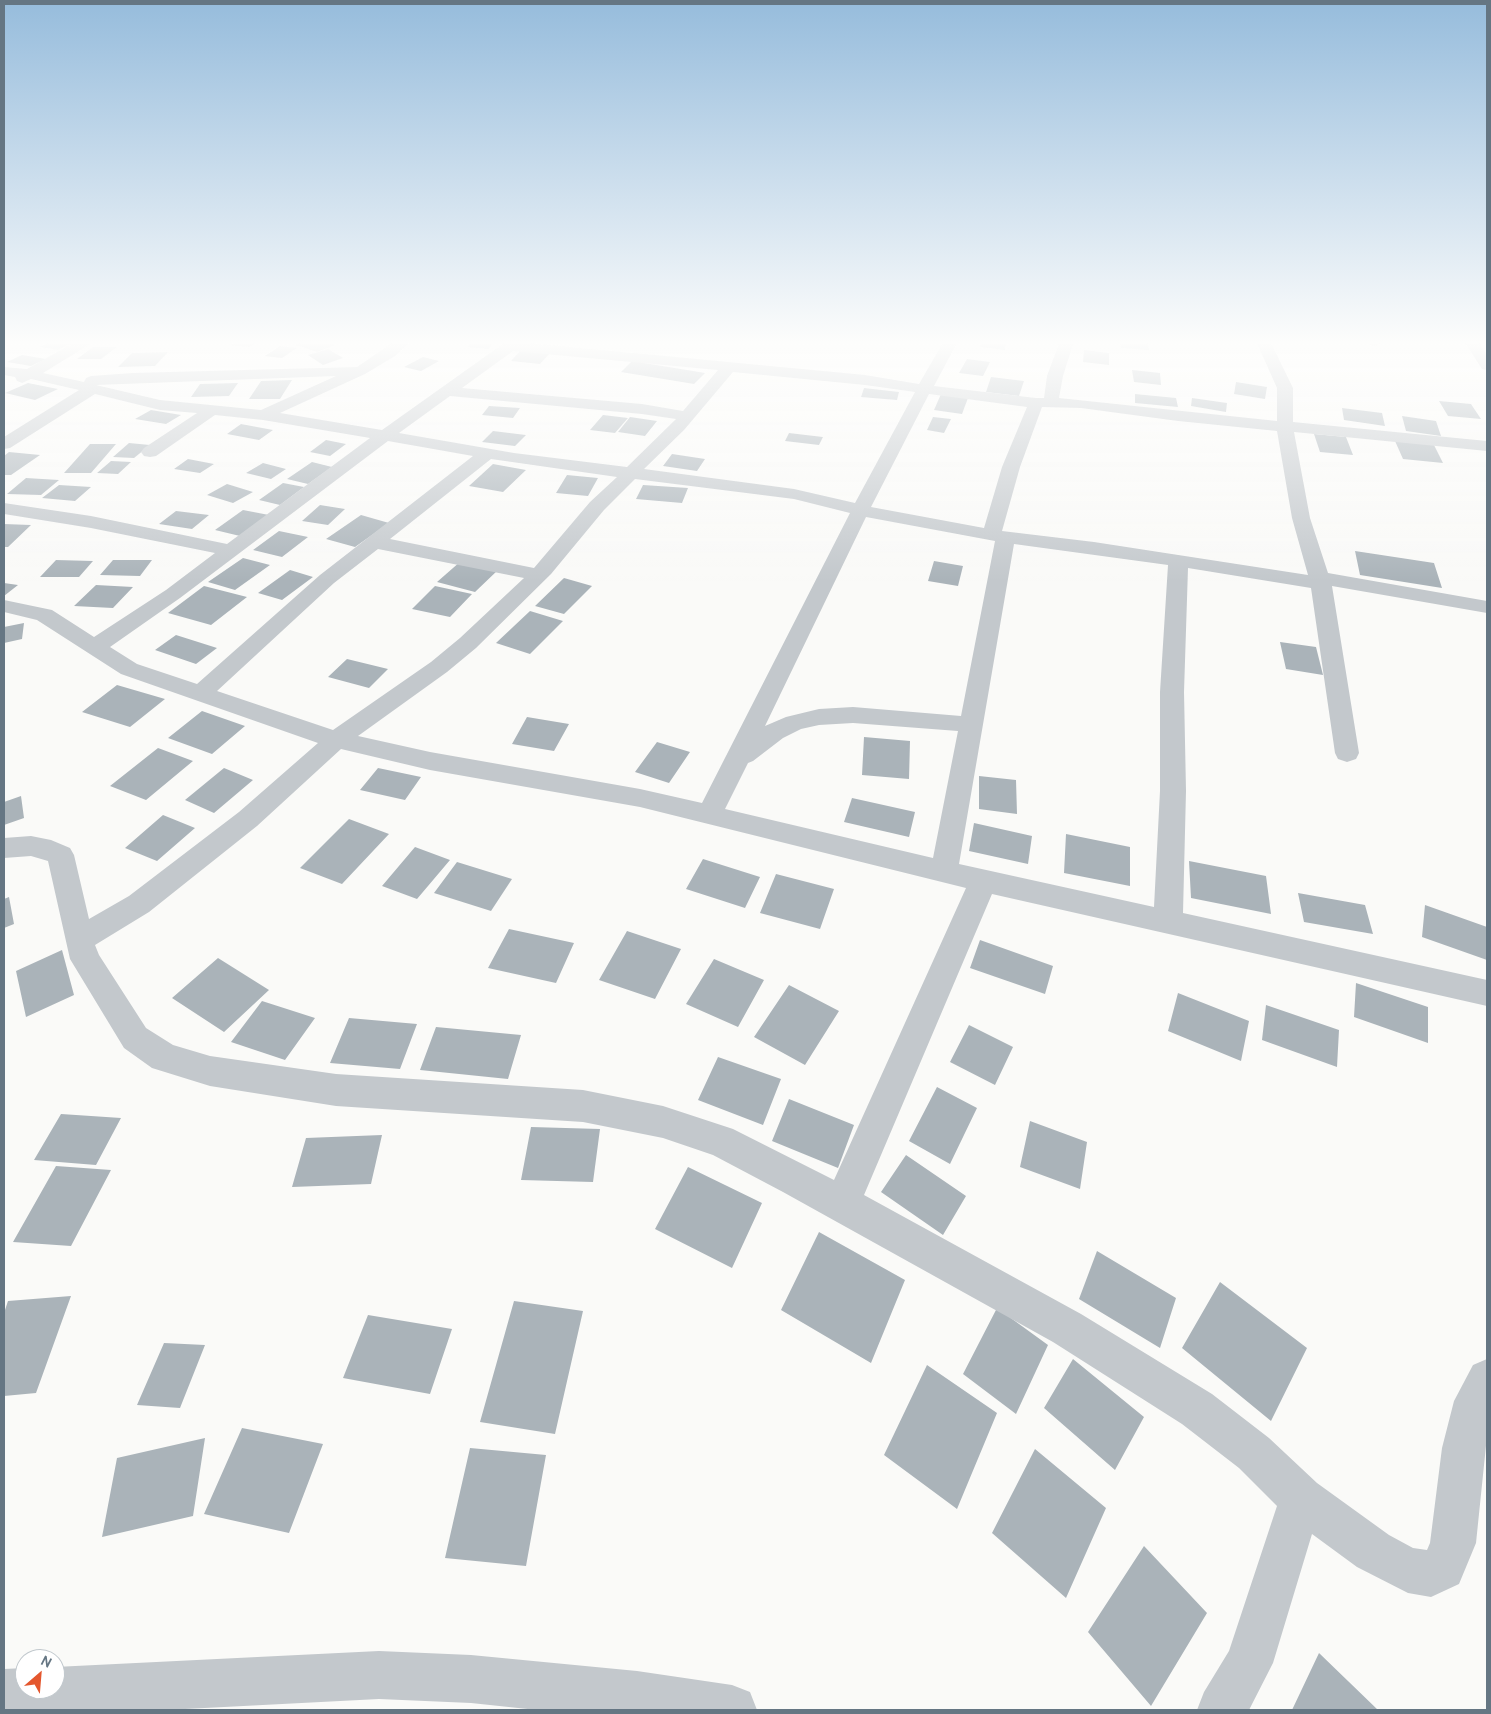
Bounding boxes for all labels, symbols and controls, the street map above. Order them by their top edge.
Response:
north arrow [15,1649,65,1699]
text: N [38,1651,55,1672]

